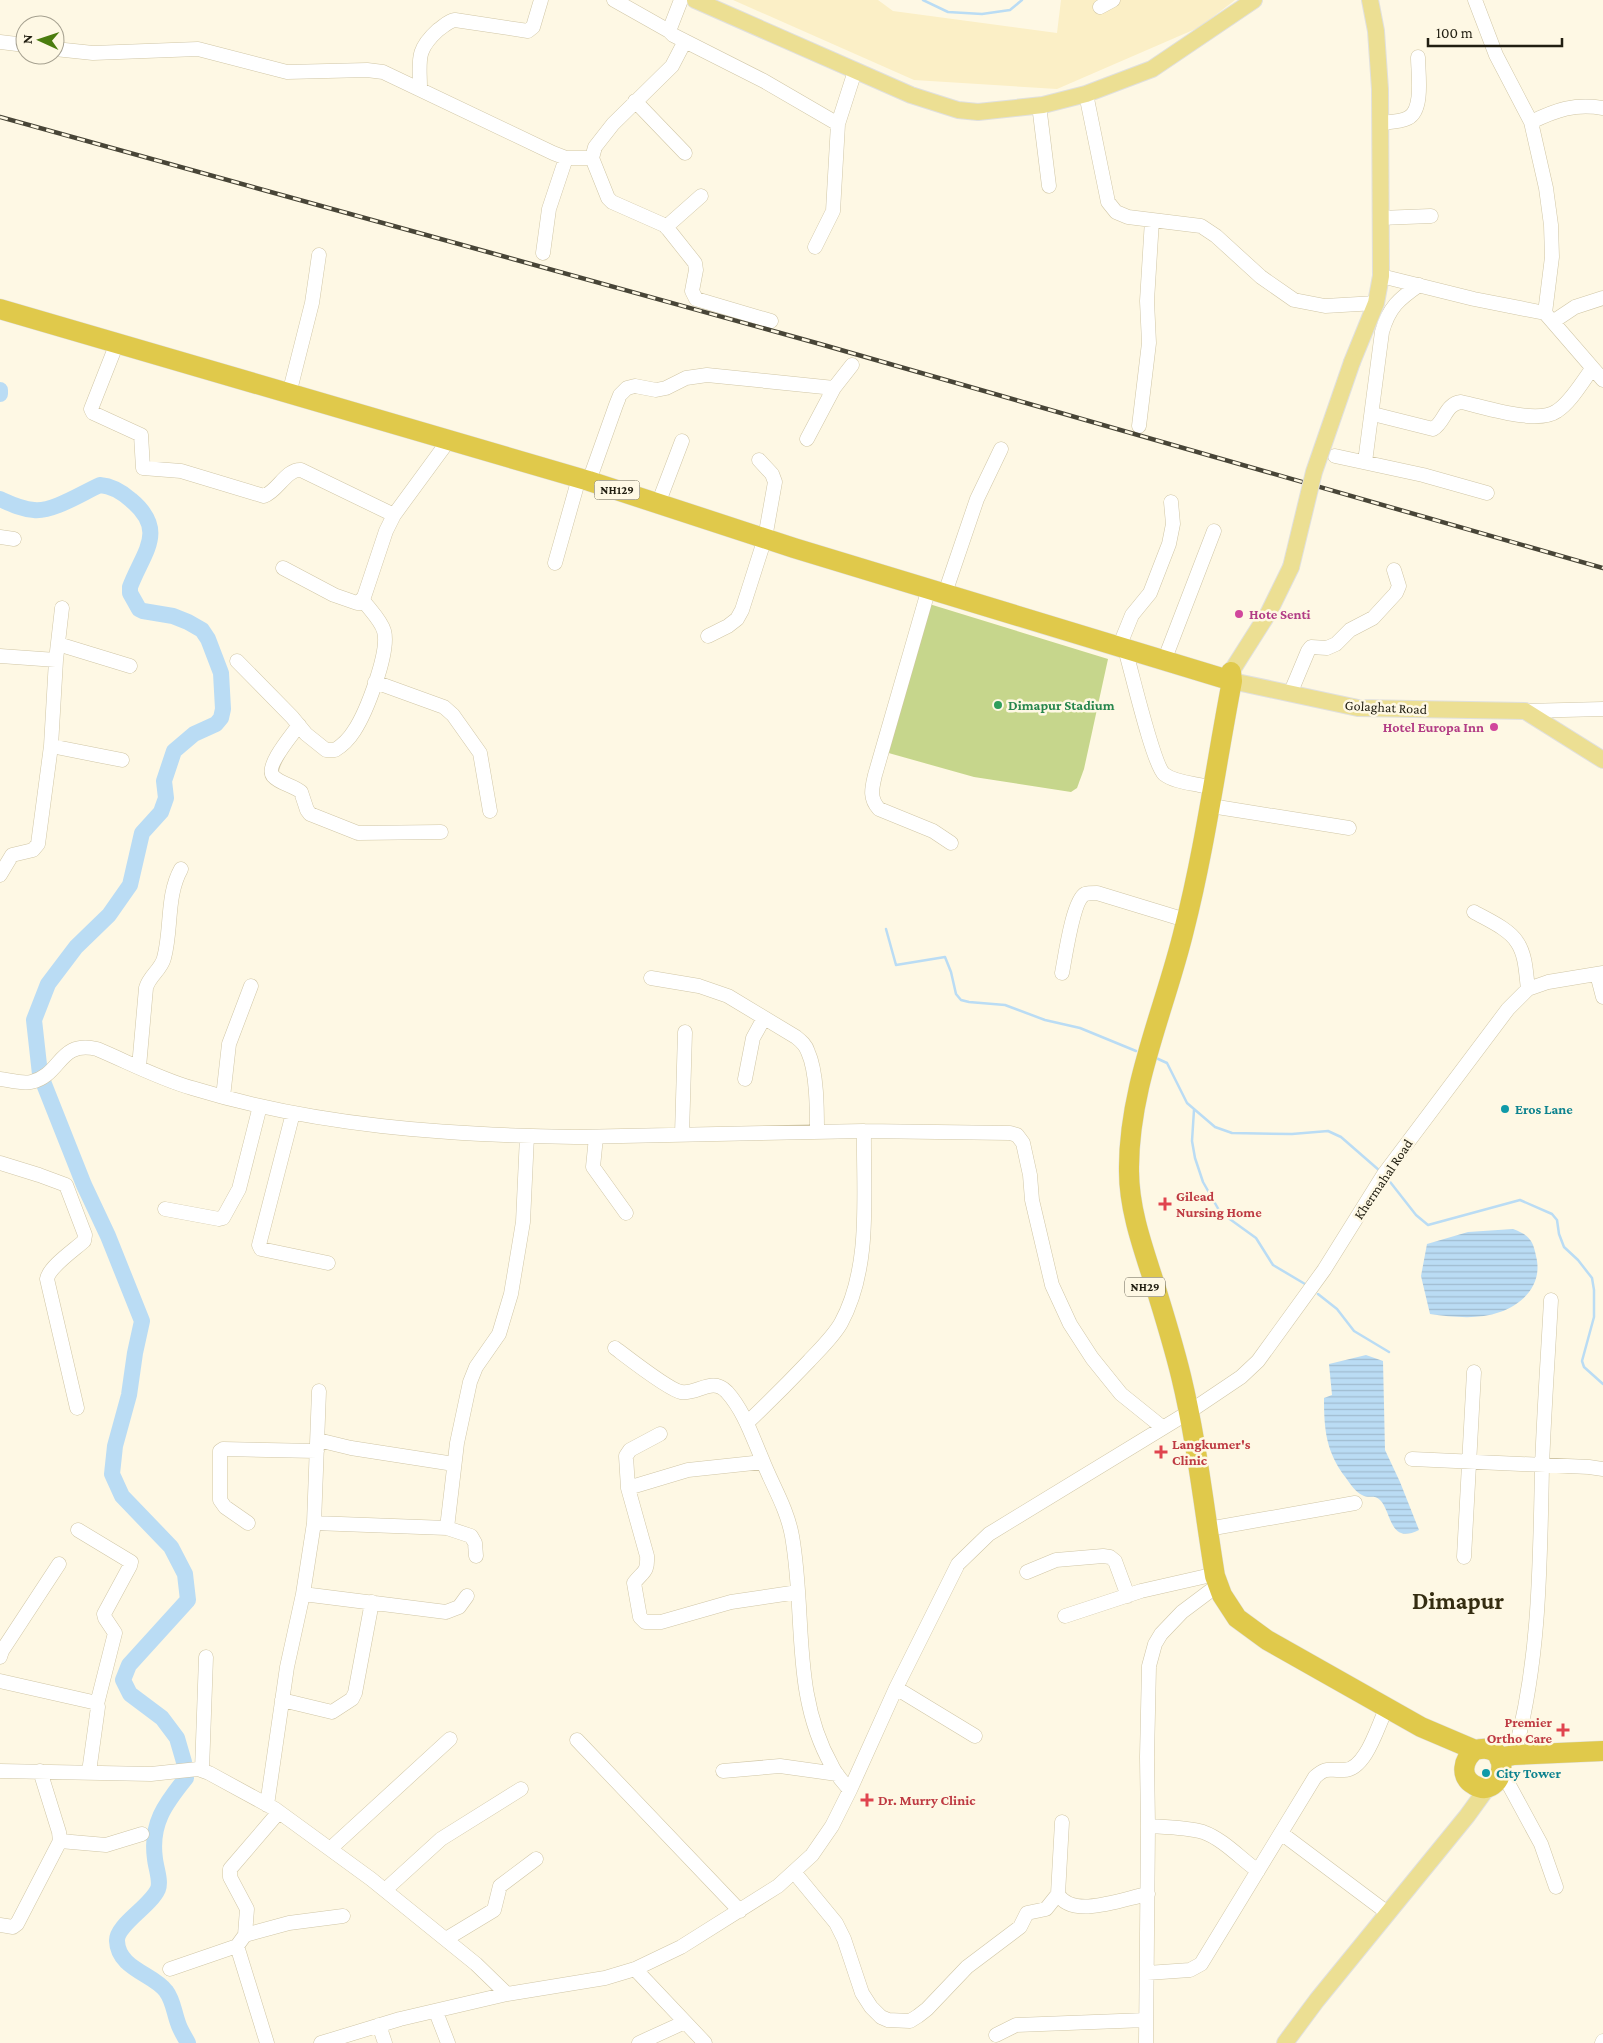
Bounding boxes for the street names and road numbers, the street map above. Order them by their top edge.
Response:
road number: NH129 [594,480,640,500]
street label: Golaghat Road [1344,697,1428,717]
street label: Khermahal Road [1350,1135,1416,1222]
road number: NH29 [1125,1277,1165,1296]

